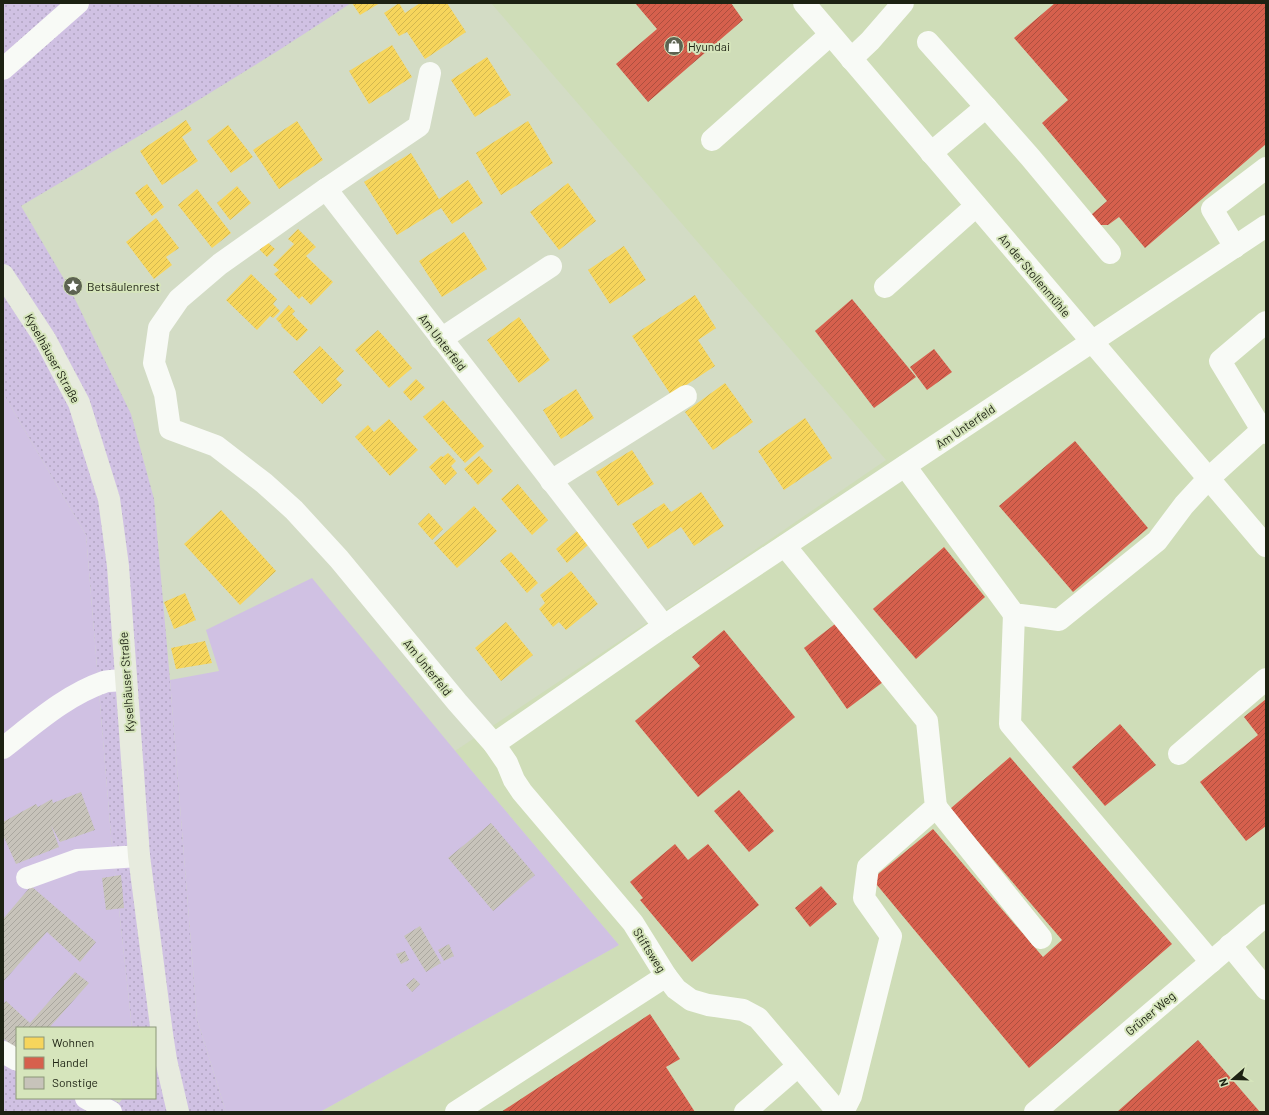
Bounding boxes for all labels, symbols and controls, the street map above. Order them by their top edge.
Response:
shop icon: Hyundai [663,35,685,57]
place label: Hyundai [688,39,730,53]
street label: An der Stollenmühle [996,231,1074,319]
place icon: Betsäulenrest [62,275,84,297]
place label: Betsäulenrest [87,279,160,293]
street label: Kyselhäuser Straße [23,311,83,405]
street label: Am Unterfeld [416,311,470,373]
street label: Am Unterfeld [933,401,997,451]
street label: Kyselhäuser Straße [116,632,136,732]
street label: Am Unterfeld [401,636,455,698]
street label: Stiftsweg [631,925,669,975]
street label: Grüner Weg [1122,988,1178,1038]
legend [16,1027,156,1099]
text: Wohnen [52,1035,94,1049]
text: Handel [52,1055,88,1069]
north arrow [1213,1059,1253,1099]
text: Sonstige [52,1075,98,1089]
text: N [1216,1077,1230,1088]

